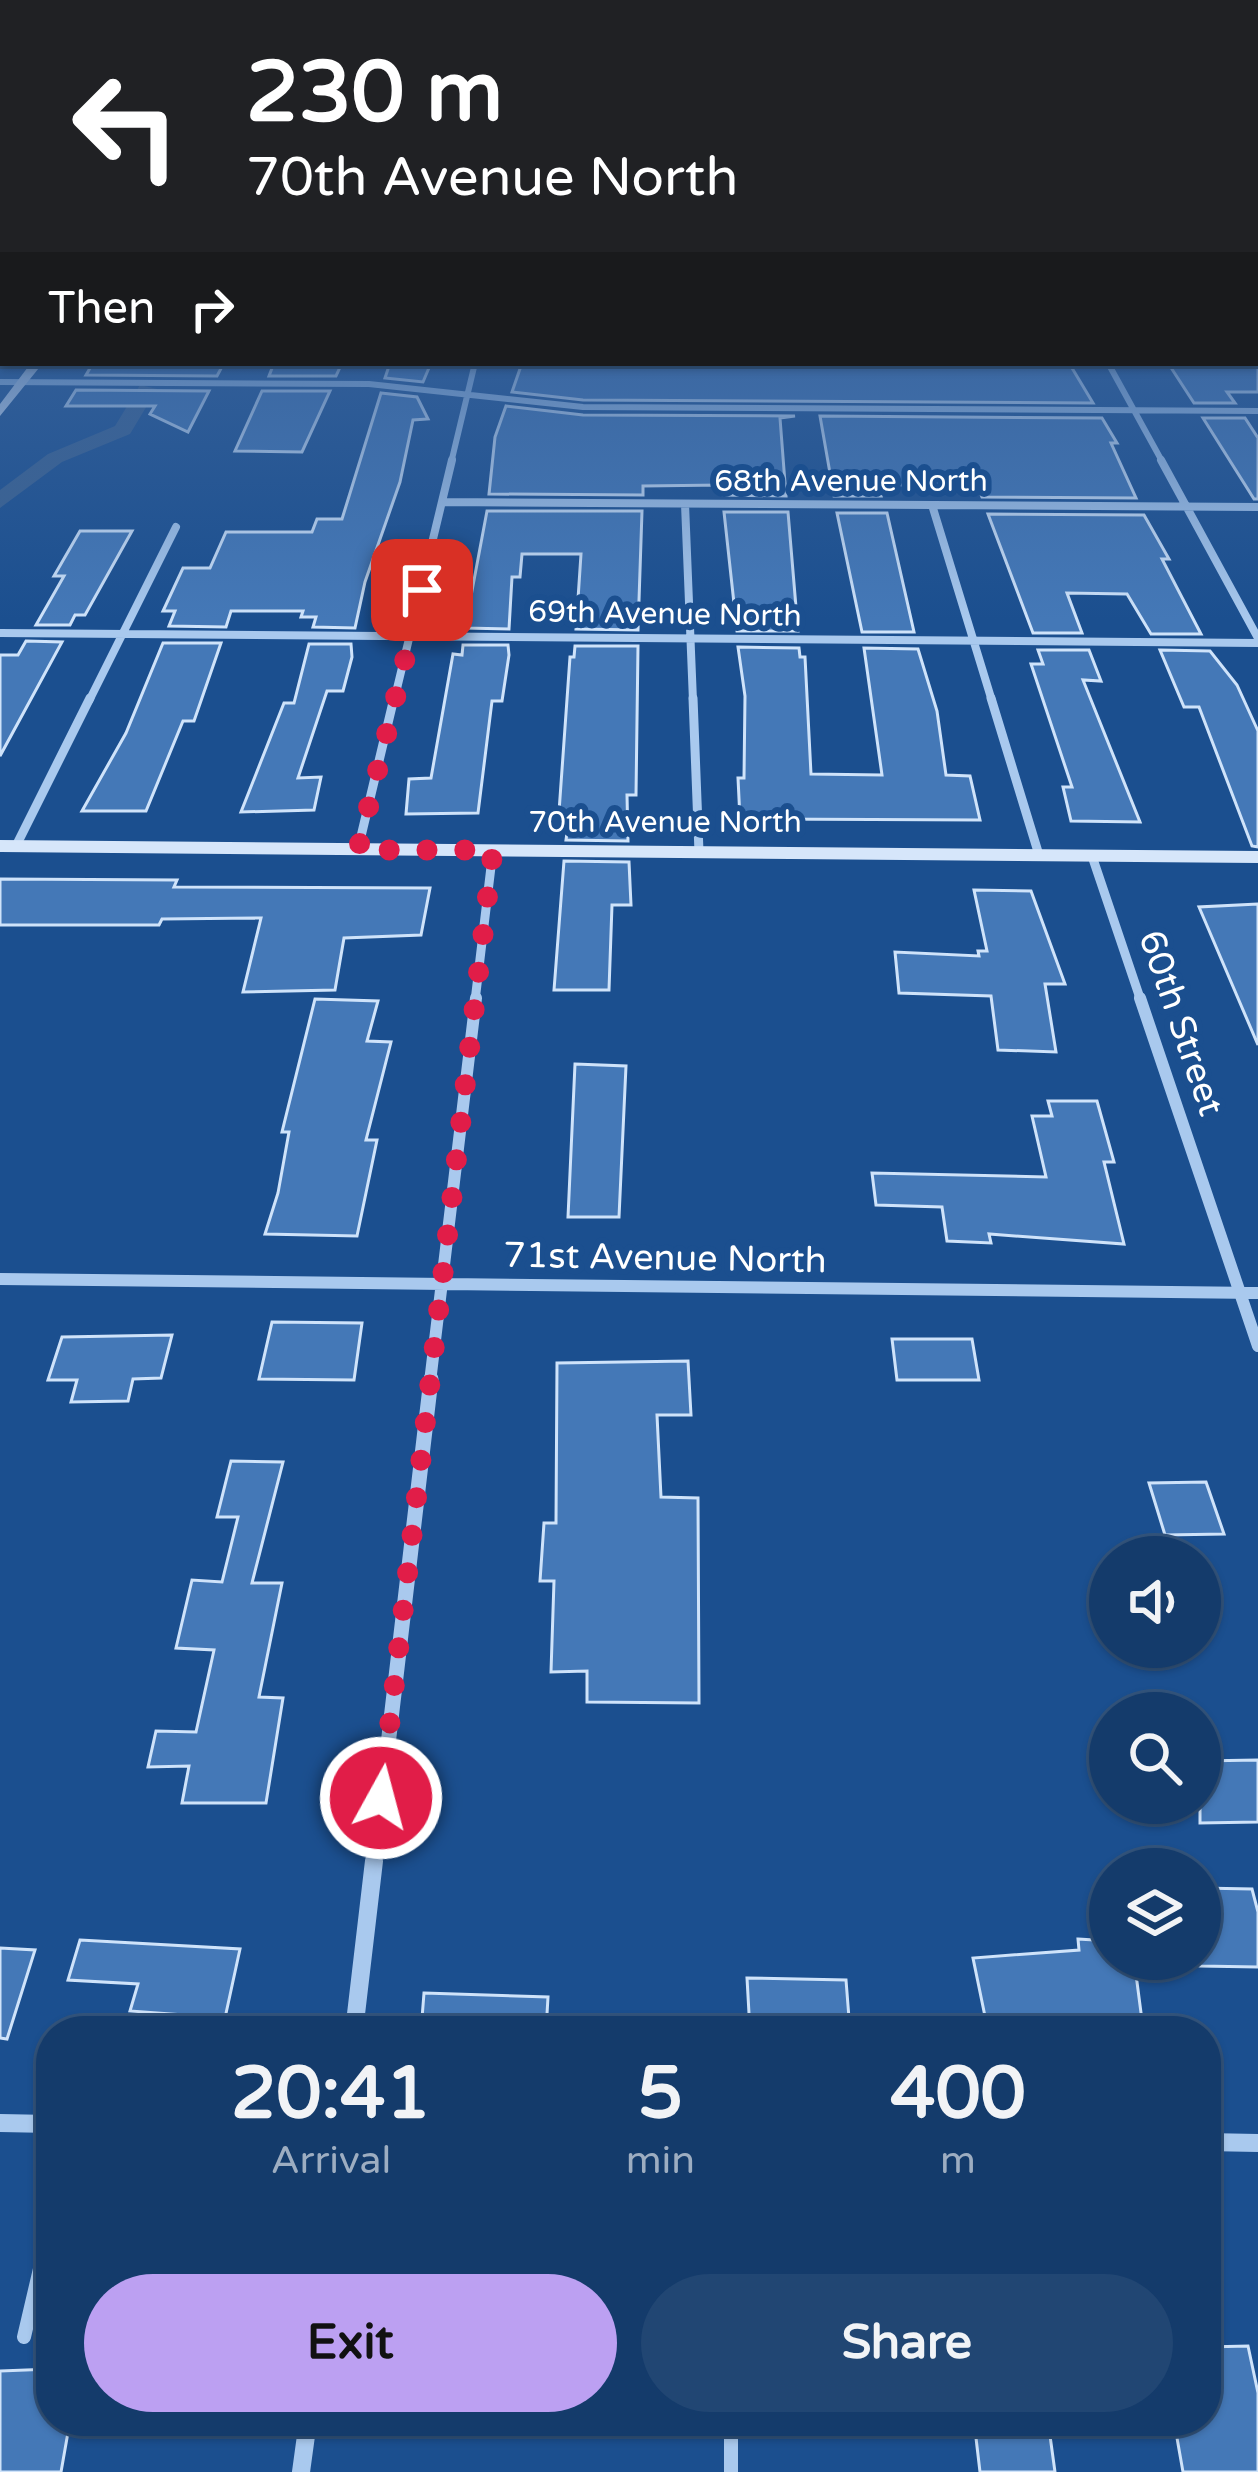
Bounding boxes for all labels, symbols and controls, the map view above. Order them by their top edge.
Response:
text: 230 m [246,43,503,144]
icon: left [48,48,204,204]
text: 70th Avenue North [246,145,738,210]
icon: right [179,276,245,342]
text: Then [48,282,155,336]
street label: 68th Avenue North [714,463,988,500]
pin [371,539,473,641]
icon: arrive [389,557,455,623]
street label: 69th Avenue North [528,593,802,635]
street label: 70th Avenue North [528,804,802,841]
street label: 60th Street [1129,925,1233,1121]
street label: 71st Avenue North [503,1234,827,1282]
map controls [1089,1536,1221,1980]
button: sound [1089,1536,1221,1668]
button: search [1089,1692,1221,1824]
position arrow [318,1735,444,1861]
button: layers [1089,1848,1221,1980]
text: 20:41 [231,2051,431,2138]
text: 5 [638,2051,683,2138]
text: 400 [890,2051,1026,2138]
text: Arrival [271,2137,391,2184]
text: min [626,2137,695,2184]
text: m [940,2137,976,2184]
button: Exit [84,2274,617,2412]
button: Share [641,2274,1173,2412]

